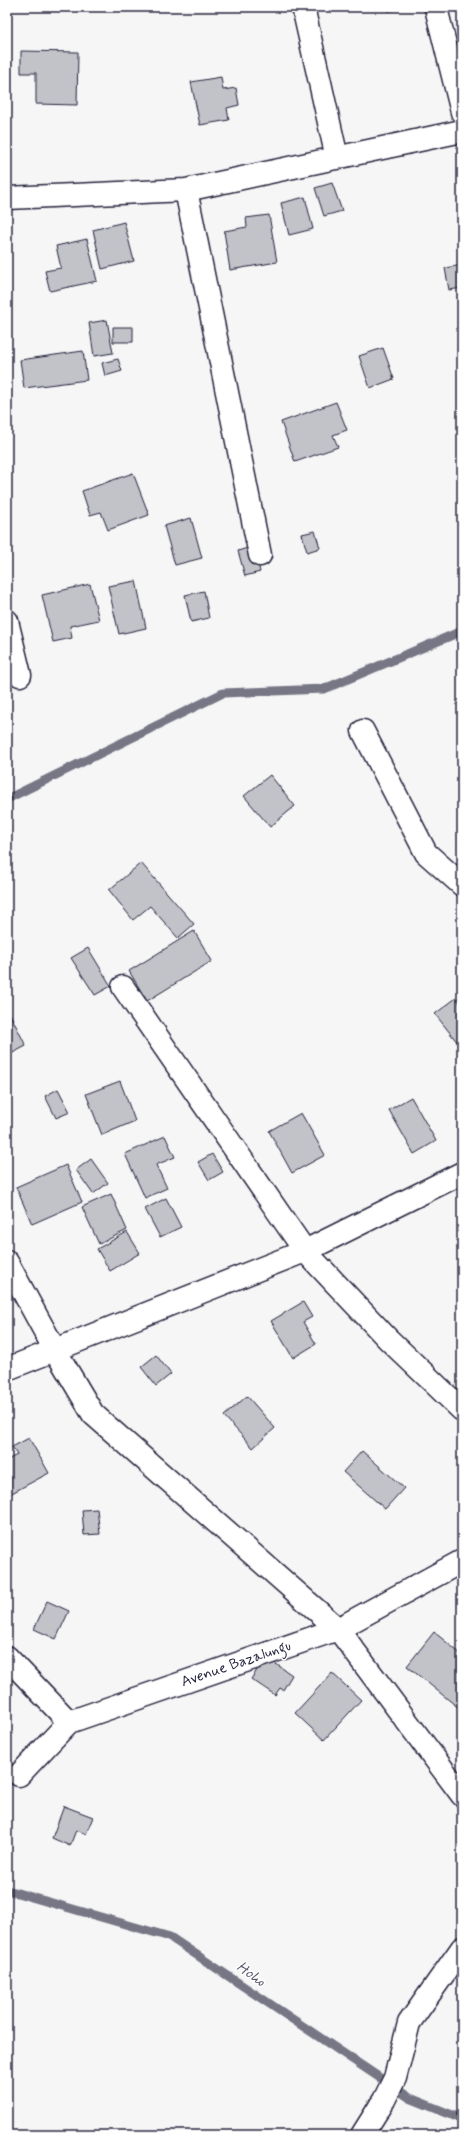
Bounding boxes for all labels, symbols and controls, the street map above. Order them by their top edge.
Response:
street label: Avenue Bazalungu [178,1636,294,1693]
water label: Hoho [232,1957,271,1992]

